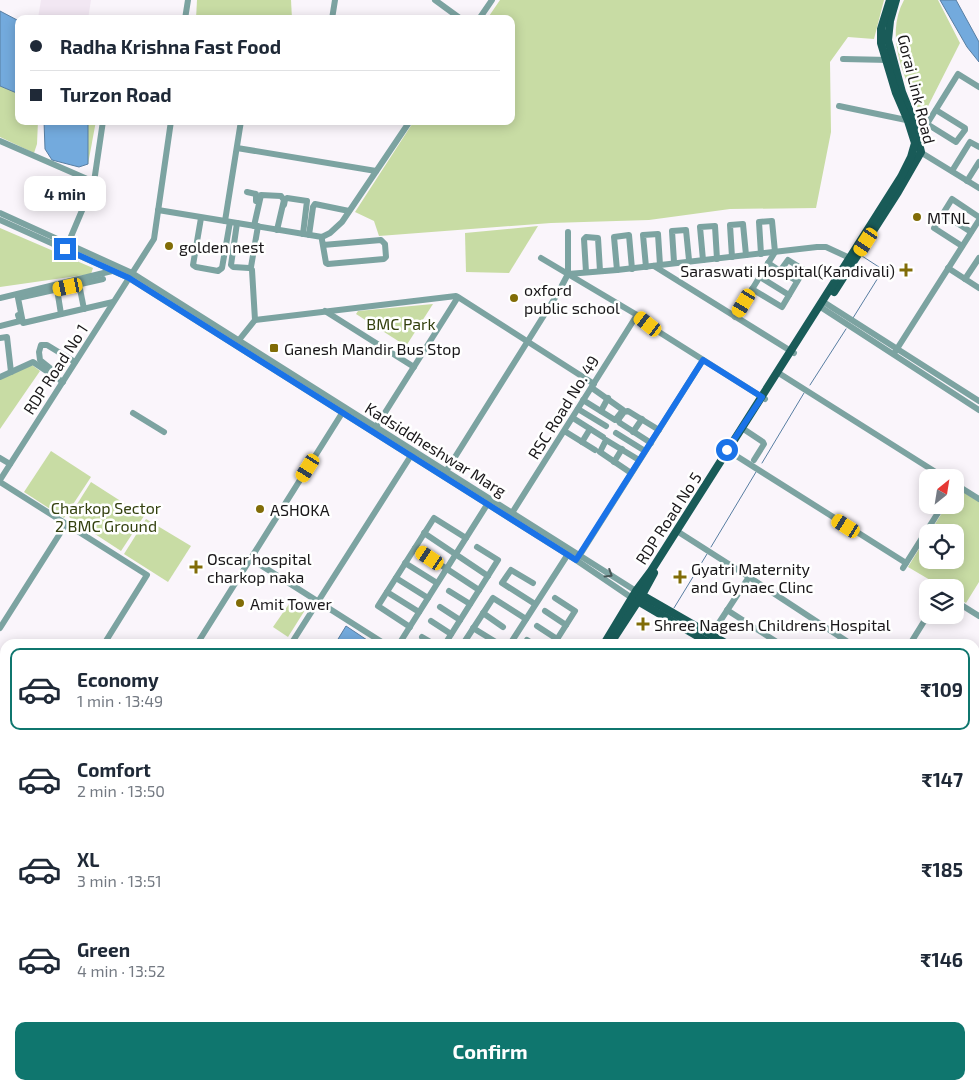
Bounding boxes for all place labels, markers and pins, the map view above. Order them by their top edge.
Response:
place label: MTNL [927,208,970,227]
marker: MTNL [911,211,923,223]
place label: golden nest [179,237,264,256]
marker: golden nest [163,240,175,252]
place label: Saraswati Hospital(Kandivali) [680,261,895,280]
marker: Saraswati Hospital(Kandivali) [899,263,913,277]
place label: oxford public school [524,280,620,317]
marker: oxford public school [508,292,520,304]
place label: Ganesh Mandir Bus Stop [284,339,461,358]
marker: Ganesh Mandir Bus Stop [268,342,280,354]
place label: ASHOKA [270,500,330,519]
marker: ASHOKA [254,503,266,515]
place label: Oscar hospital charkop naka [207,549,312,586]
place label: Gyatri Maternity and Gynaec Clinc [691,559,814,596]
marker: Oscar hospital charkop naka [189,560,203,574]
marker: Gyatri Maternity and Gynaec Clinc [673,570,687,584]
place label: Amit Tower [250,594,333,613]
marker: Amit Tower [234,597,246,609]
place label: Shree Nagesh Childrens Hospital [654,615,891,634]
marker: Shree Nagesh Childrens Hospital [636,617,650,631]

